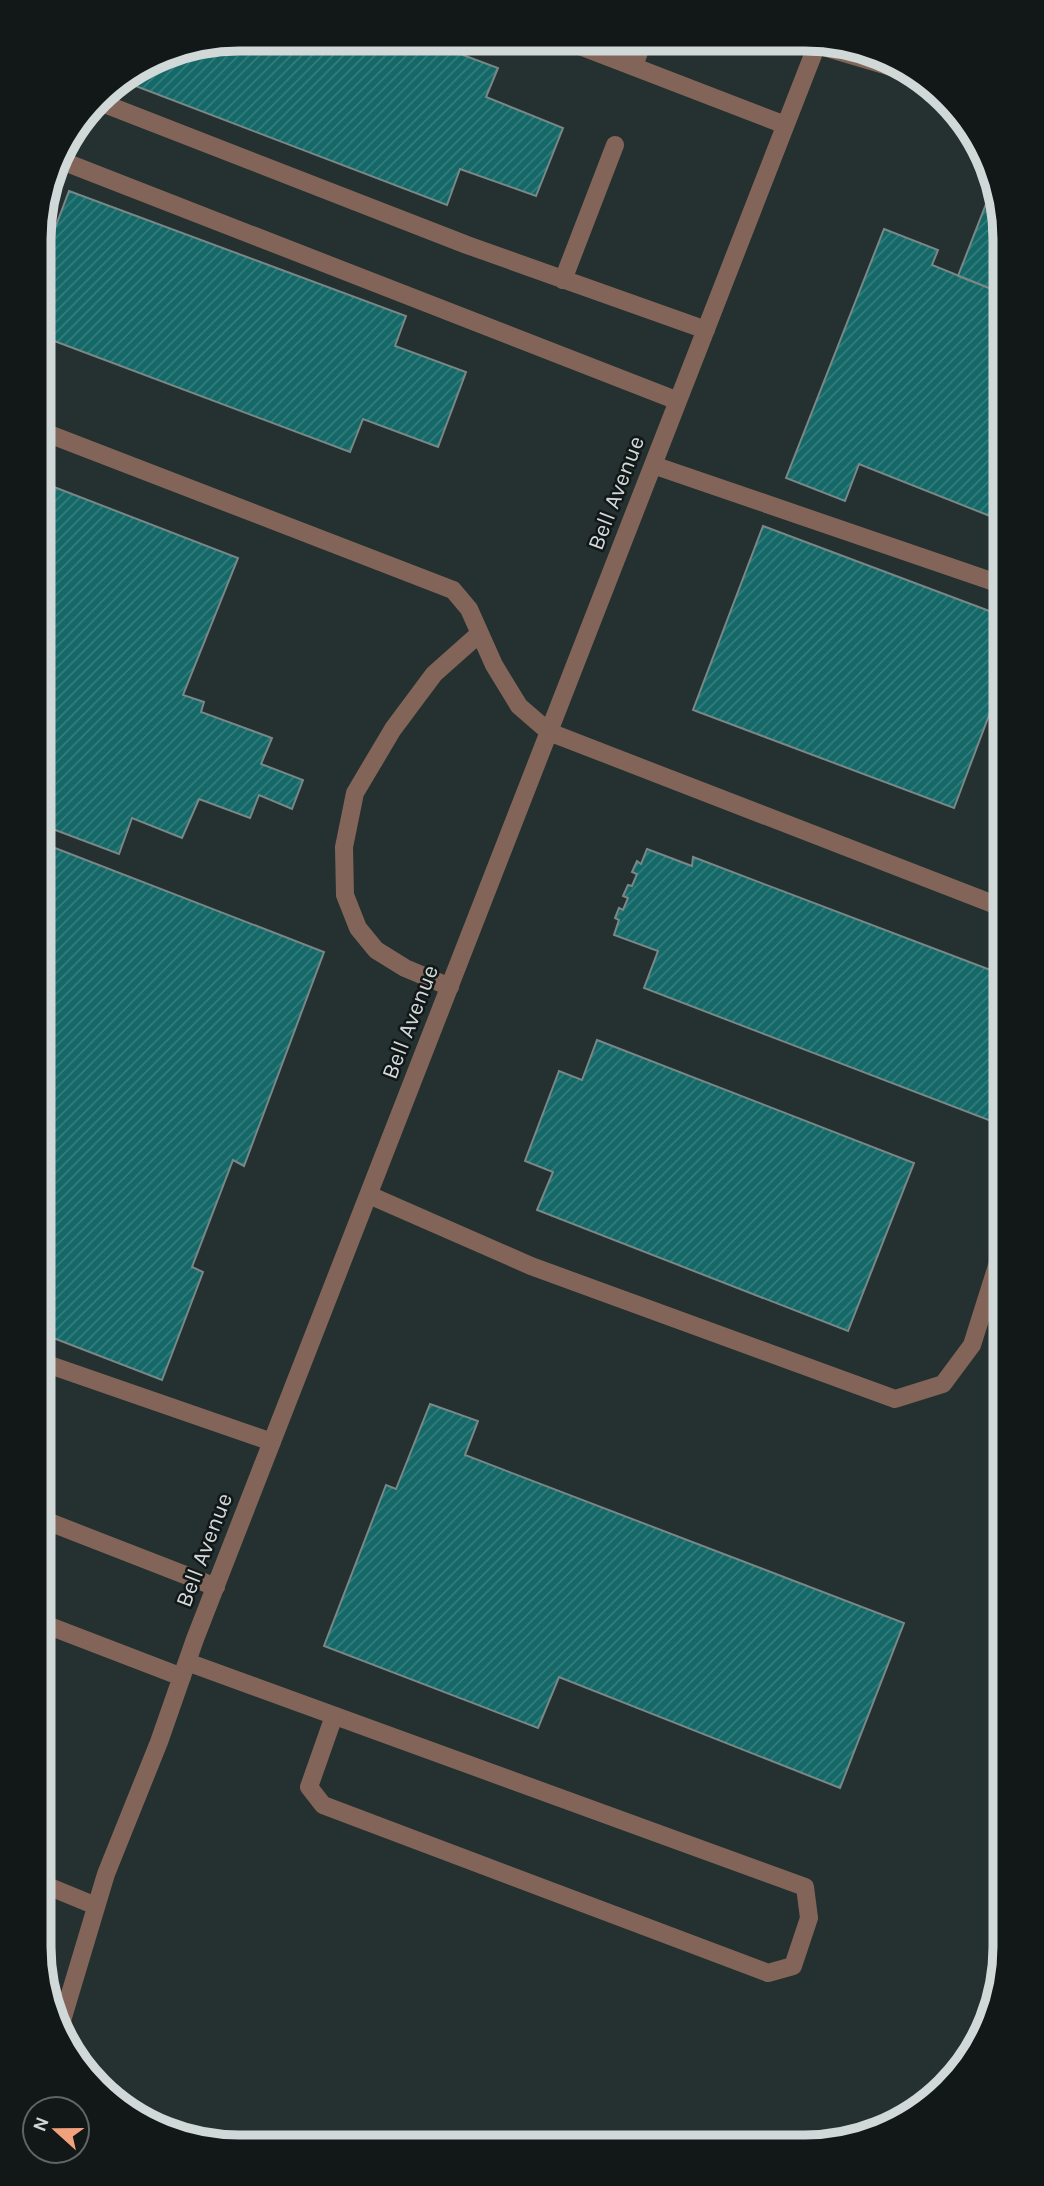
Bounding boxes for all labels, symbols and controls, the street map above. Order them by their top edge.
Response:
street label: Bell Avenue [582,432,650,554]
street label: Bell Avenue [376,961,444,1083]
street label: Bell Avenue [170,1489,238,1611]
north arrow [21,2095,91,2165]
text: N [28,2114,54,2135]

